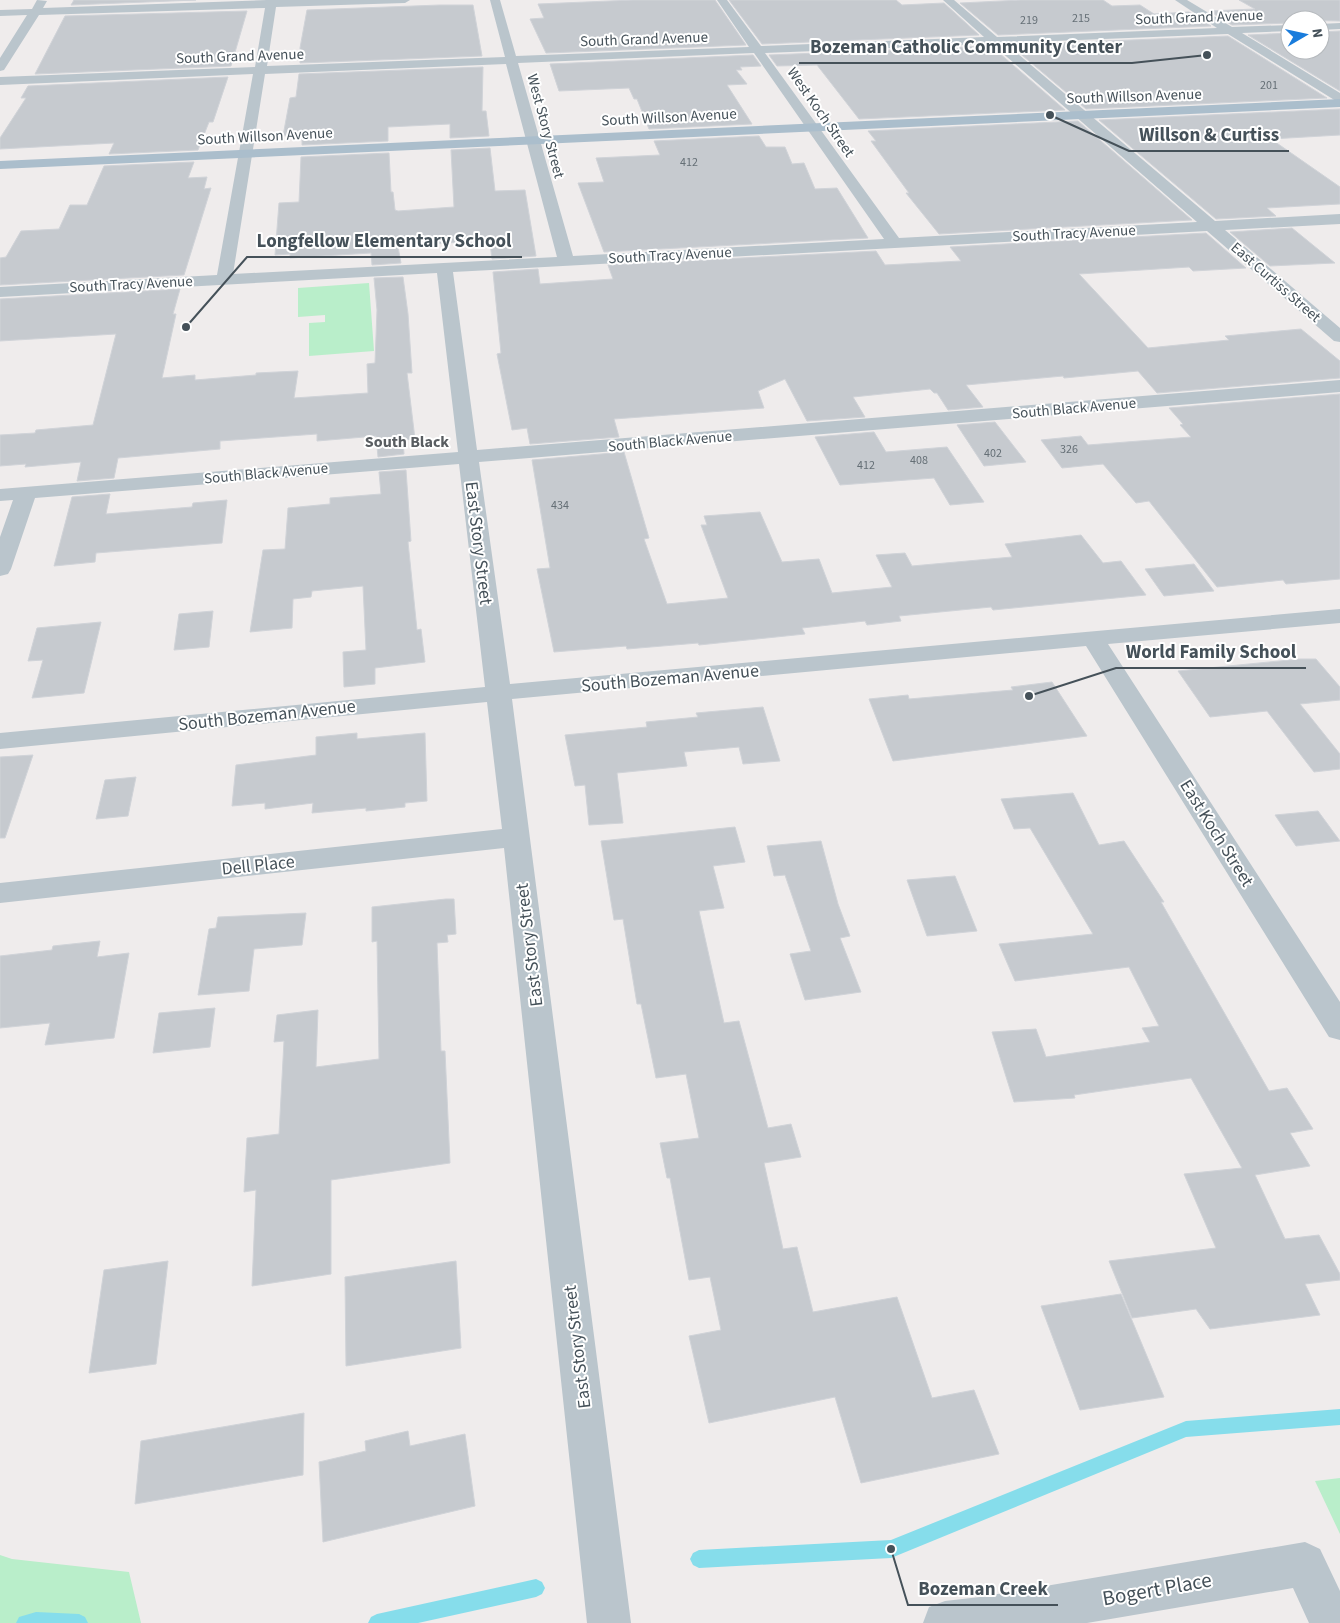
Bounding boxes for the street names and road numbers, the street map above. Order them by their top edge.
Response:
street label: South Grand Avenue [1135,5,1263,30]
street label: South Grand Avenue [580,27,708,52]
street label: South Grand Avenue [176,44,304,69]
street label: West Koch Street [782,63,859,162]
street label: West Story Street [522,72,570,181]
street label: South Willson Avenue [1066,84,1202,109]
street label: South Willson Avenue [601,103,737,132]
street label: South Willson Avenue [197,122,333,151]
street label: South Tracy Avenue [1012,220,1136,247]
street label: East Curtiss Street [1226,237,1325,327]
street label: South Tracy Avenue [608,242,732,269]
street label: South Tracy Avenue [69,271,193,298]
street label: South Black Avenue [1011,393,1137,424]
street label: South Black Avenue [607,426,733,457]
street label: South Black Avenue [203,458,329,489]
street label: East Story Street [459,480,498,606]
street label: South Bozeman Avenue [580,658,760,699]
street label: South Bozeman Avenue [177,694,357,737]
street label: East Koch Street [1174,775,1260,892]
street label: Dell Place [220,849,296,882]
street label: East Story Street [510,882,549,1008]
street label: East Story Street [558,1284,597,1410]
street label: Bogert Place [1100,1565,1214,1613]

